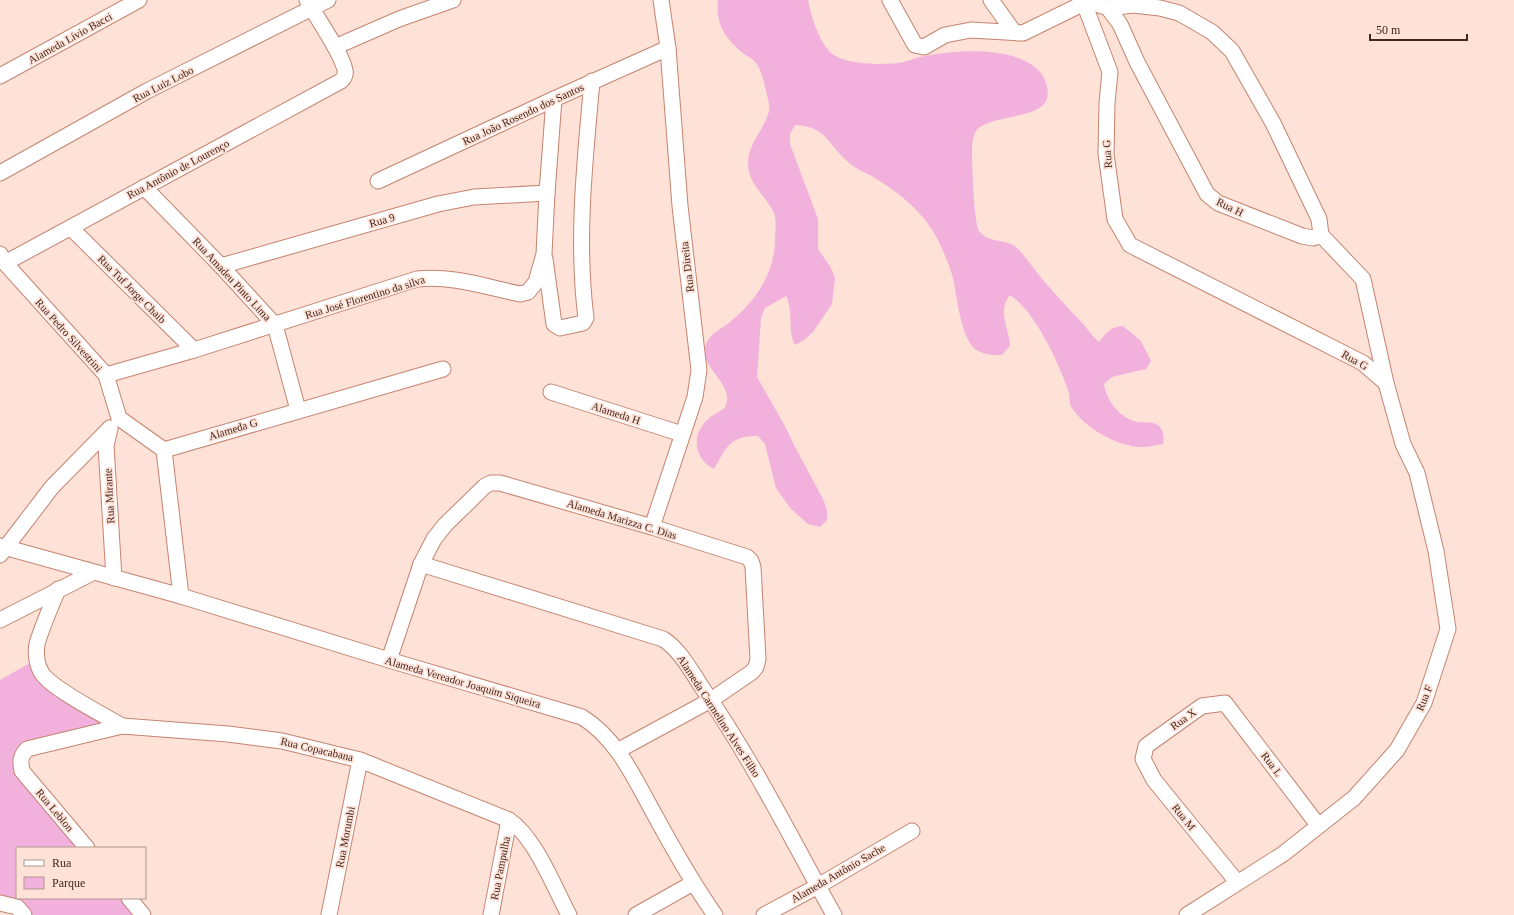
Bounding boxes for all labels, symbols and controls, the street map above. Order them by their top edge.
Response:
street label: Alameda Lívio Bacci [26,10,114,66]
scale bar [1370,16,1467,42]
text: 50 m [1376,23,1401,37]
street label: Rua Luiz Lobo [131,63,196,104]
street label: Rua João Rosendo dos Santos [461,81,585,147]
street label: Rua Antônio de Lourenço [125,137,232,201]
street label: Rua G [1100,139,1114,169]
street label: Rua H [1215,195,1245,219]
street label: Rua 9 [368,211,397,229]
street label: Rua Amadeu Pinto Lima [190,235,274,323]
street label: Rua Direita [678,241,696,293]
street label: Rua Tuf Jorge Chaib [96,253,169,326]
street label: Rua José Florentino da silva [304,273,426,321]
street label: Rua Pedro Silvestrini [33,296,105,374]
street label: Rua G [1340,348,1370,372]
street label: Alameda H [590,400,642,427]
street label: Alameda G [207,416,259,442]
street label: Rua Mirante [102,468,116,524]
street label: Alameda Marizza C. Dias [566,497,678,541]
street label: Alameda Carmelino Alves Filho [675,653,763,780]
street label: Alameda Vereador Joaquim Siqueira [384,654,542,710]
street label: Rua F [1413,683,1435,713]
street label: Rua X [1168,706,1198,732]
street label: Rua Copacabana [279,735,355,763]
street label: Rua L [1259,750,1285,779]
street label: Rua Leblon [34,786,77,834]
street label: Rua M [1170,801,1198,833]
street label: Rua Morumbi [333,805,357,869]
street label: Rua Pampulha [488,835,512,901]
street label: Alameda Antônio Sache [789,841,887,905]
legend [16,847,146,899]
text: Rua [52,856,72,870]
text: Parque [52,876,85,890]

